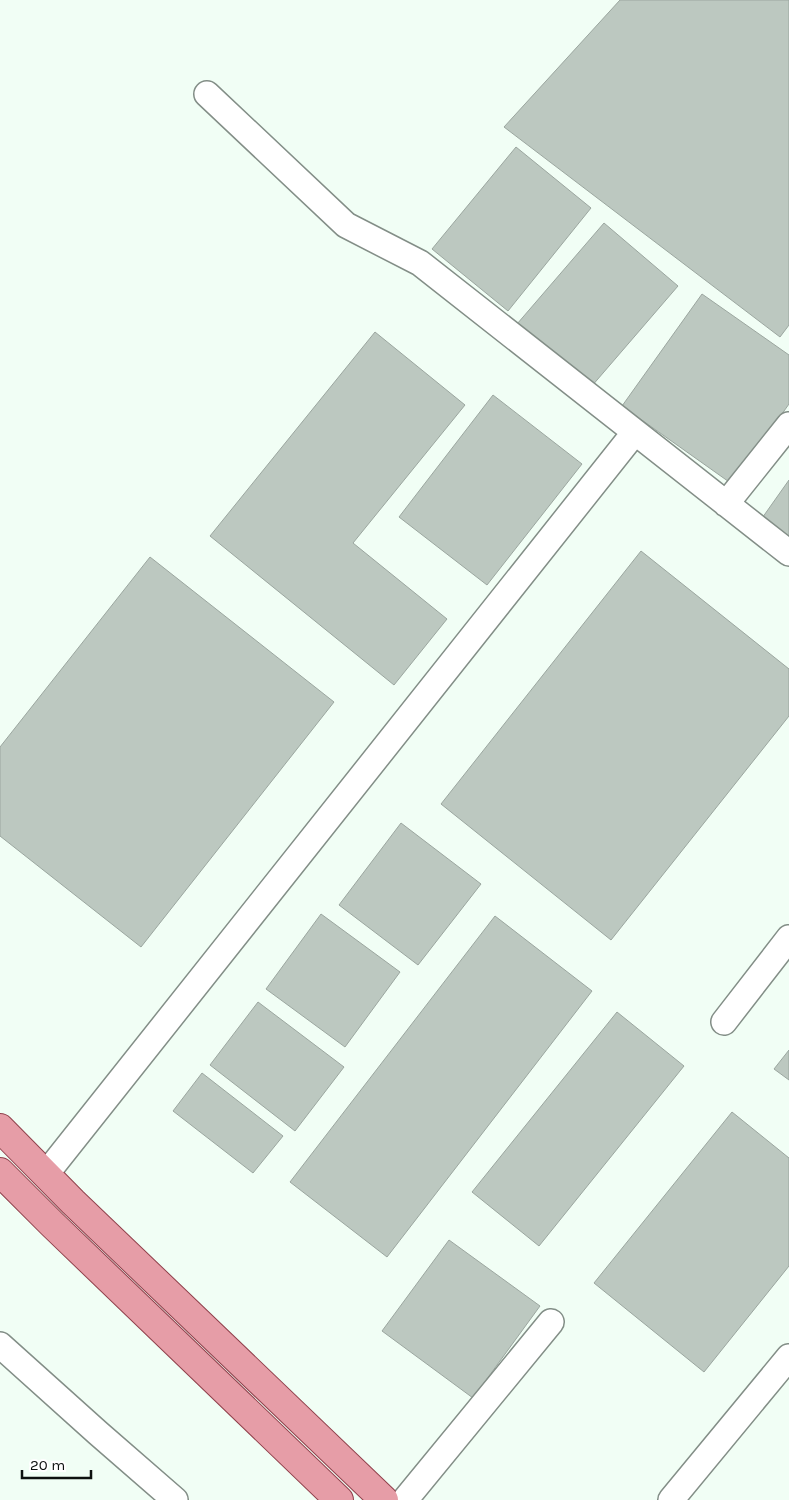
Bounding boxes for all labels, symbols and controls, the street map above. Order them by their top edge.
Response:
scale bar [22,1448,91,1480]
text: 20 m [30,1456,65,1474]

